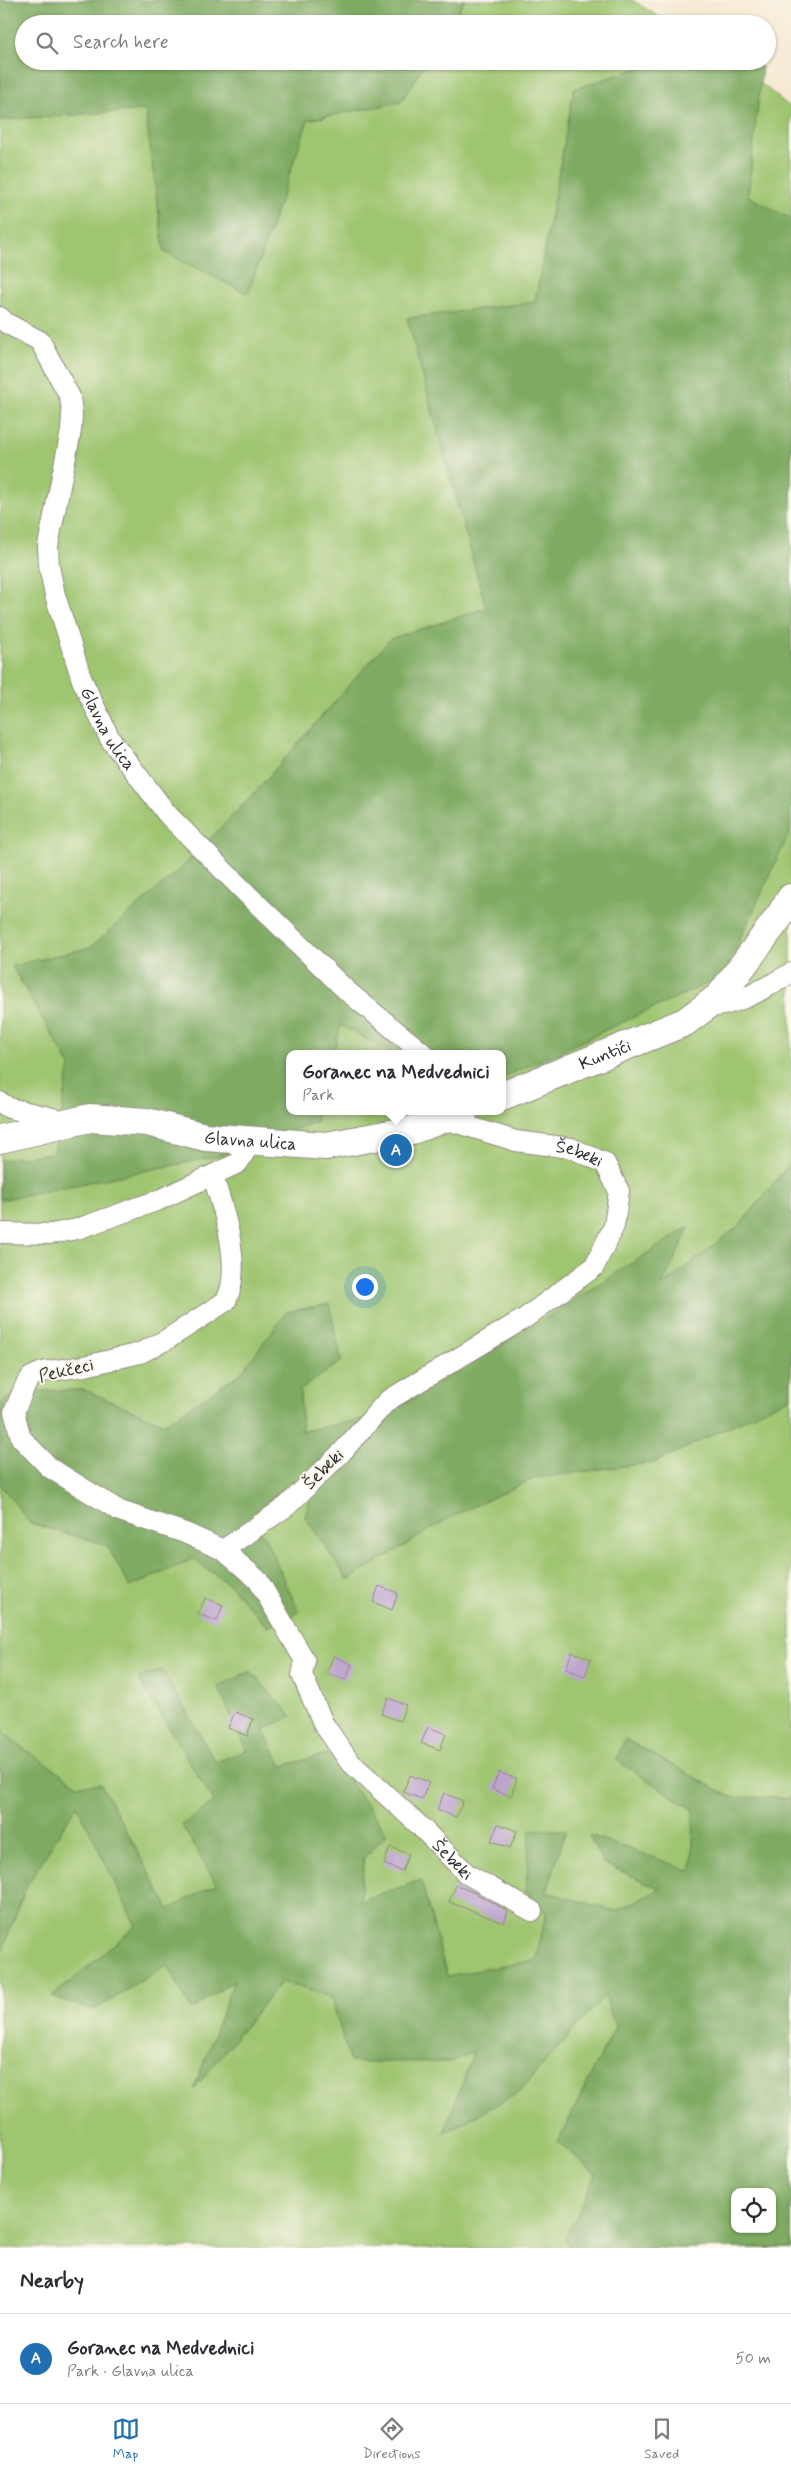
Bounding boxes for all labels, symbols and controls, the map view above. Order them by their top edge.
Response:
search box [15,15,776,70]
icon: search [33,29,61,57]
text: Search here [73,30,169,55]
street label: Glavna ulica [74,683,141,776]
street label: Kuntići [576,1034,635,1077]
popup [286,1050,506,1115]
text: Goranec na Medvednici [302,1060,490,1085]
text: Park [302,1085,334,1106]
street label: Glavna ulica [203,1126,298,1157]
pin: A [380,1131,412,1169]
street label: Šebeki [554,1135,606,1173]
your location [352,1274,378,1300]
street label: Pekčeci [36,1353,96,1389]
street label: Šebeki [298,1444,349,1495]
street label: Šebeki [426,1834,476,1887]
map controls [731,2188,776,2233]
button: locate [731,2188,776,2233]
text: Nearby [20,2267,84,2295]
text: Goranec na Medvednici [67,2336,254,2361]
text: A [31,2348,41,2369]
text: 50 m [735,2348,771,2369]
text: Park · Glavna ulica [67,2361,194,2382]
tab: Map [112,2415,140,2463]
tab: Directions [363,2415,421,2463]
tab: Saved [644,2415,679,2463]

